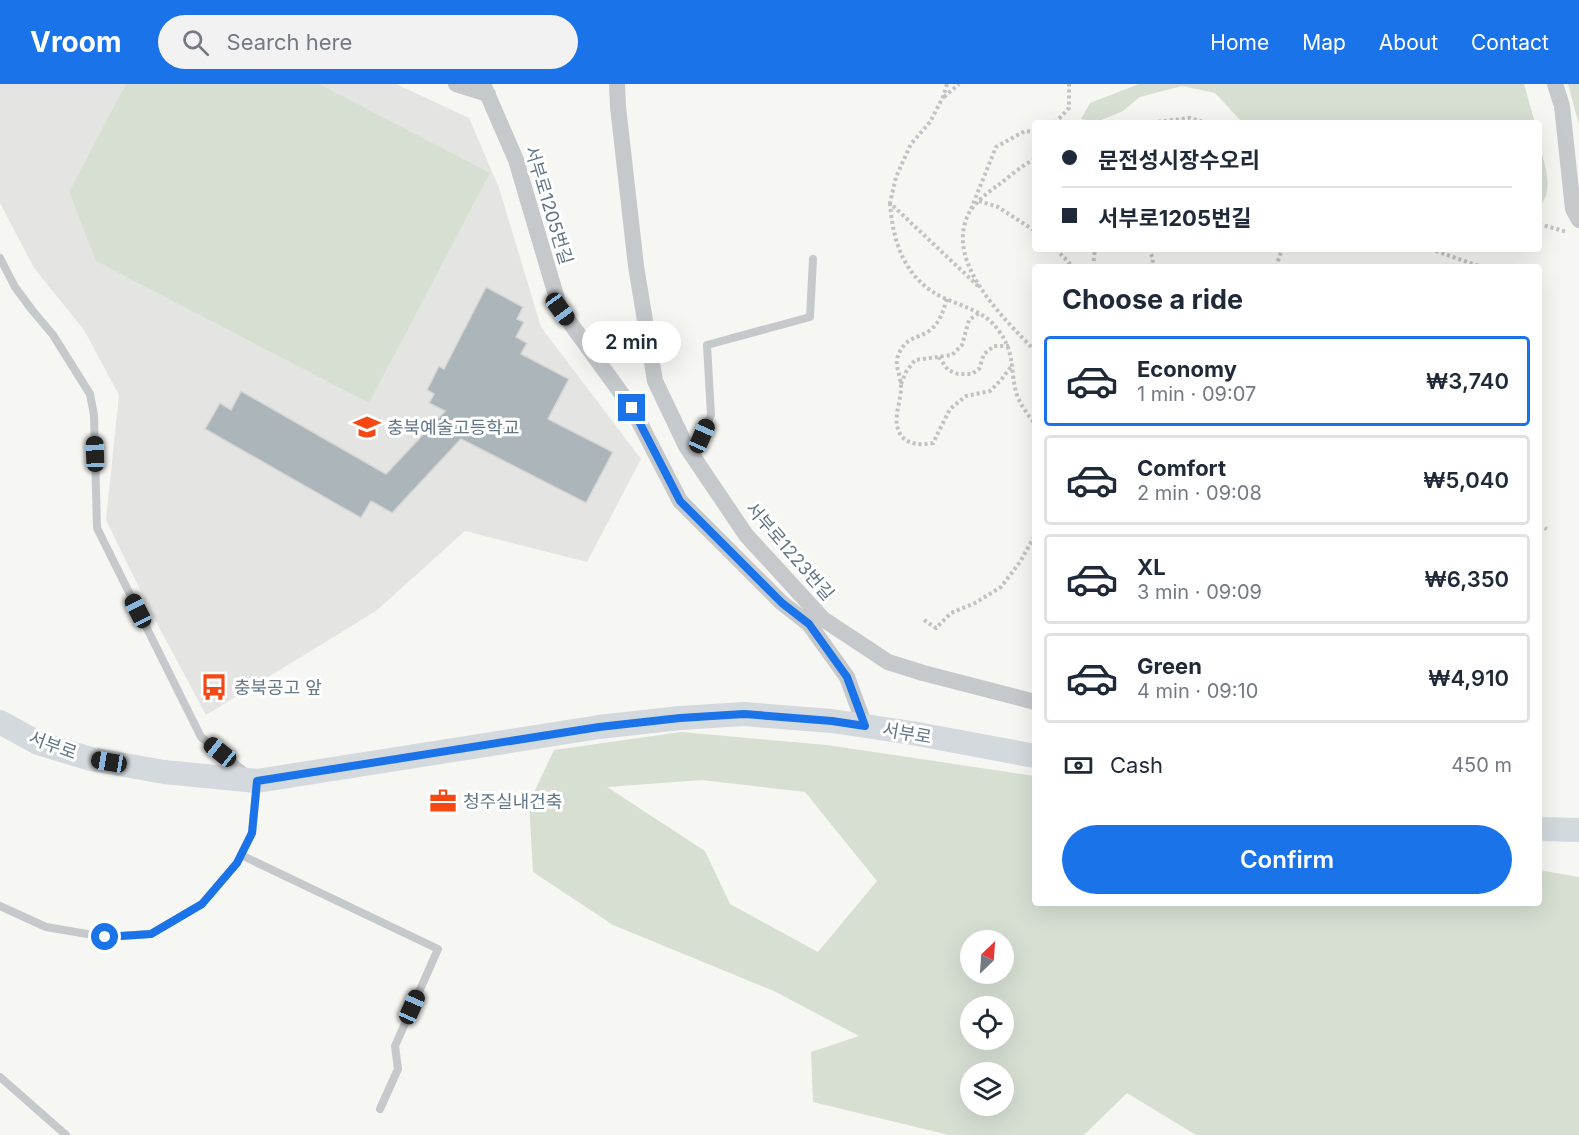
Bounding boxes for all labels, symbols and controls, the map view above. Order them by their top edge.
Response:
search box [158,15,578,69]
text: Vroom [30,25,122,59]
icon: search [179,26,212,59]
text: Search here [227,29,352,55]
text: Home [1210,30,1269,55]
text: Map [1302,30,1346,55]
text: About [1379,30,1438,55]
text: Contact [1471,30,1549,55]
street label: 서부로1205번길 [521,143,577,267]
text: 문전성시장수오리 [1098,147,1260,173]
text: 서부로1205번길 [1098,205,1251,231]
text: Choose a ride [1062,283,1243,316]
car [542,289,578,329]
callout: 2 min [582,321,682,363]
text: 2 min [605,330,658,354]
icon: car [1065,354,1119,408]
text: Economy [1137,356,1237,382]
text: ₩3,740 [1426,368,1509,394]
text: 1 min · 09:07 [1137,382,1256,406]
route end [618,394,645,421]
school or university icon: 충북예술고등학교 [352,412,382,442]
car [686,416,718,456]
place label: 충북예술고등학교 [387,417,519,438]
car [85,436,105,472]
icon: car [1065,453,1119,507]
text: Comfort [1137,455,1226,481]
text: ₩5,040 [1423,467,1509,493]
text: 2 min · 09:08 [1137,481,1262,505]
street label: 서부로1223번길 [742,498,838,604]
icon: car [1065,552,1119,606]
text: XL [1137,554,1166,580]
text: ₩6,350 [1425,566,1509,592]
text: 3 min · 09:09 [1137,580,1262,604]
car [122,591,154,631]
icon: car [1065,651,1119,705]
text: Green [1137,653,1202,679]
text: ₩4,910 [1428,665,1509,691]
bus stop icon: 충북공고 앞 [199,672,229,702]
place label: 충북공고 앞 [234,677,322,698]
text: 4 min · 09:10 [1137,679,1258,703]
street label: 서부로 [881,718,933,748]
street label: 서부로 [26,727,80,763]
car [200,734,240,770]
icon: cash [1062,749,1095,782]
car [90,750,128,774]
text: Cash [1110,752,1163,778]
text: 450 m [1451,753,1512,777]
office icon: 청주실내건축 [428,786,458,816]
place label: 청주실내건축 [463,791,562,812]
button: Confirm [1062,825,1512,894]
route start [91,923,118,950]
north arrow [960,930,1014,984]
map controls [960,930,1014,1116]
car [396,987,428,1027]
button: locate [960,996,1014,1050]
button: layers [960,1062,1014,1116]

